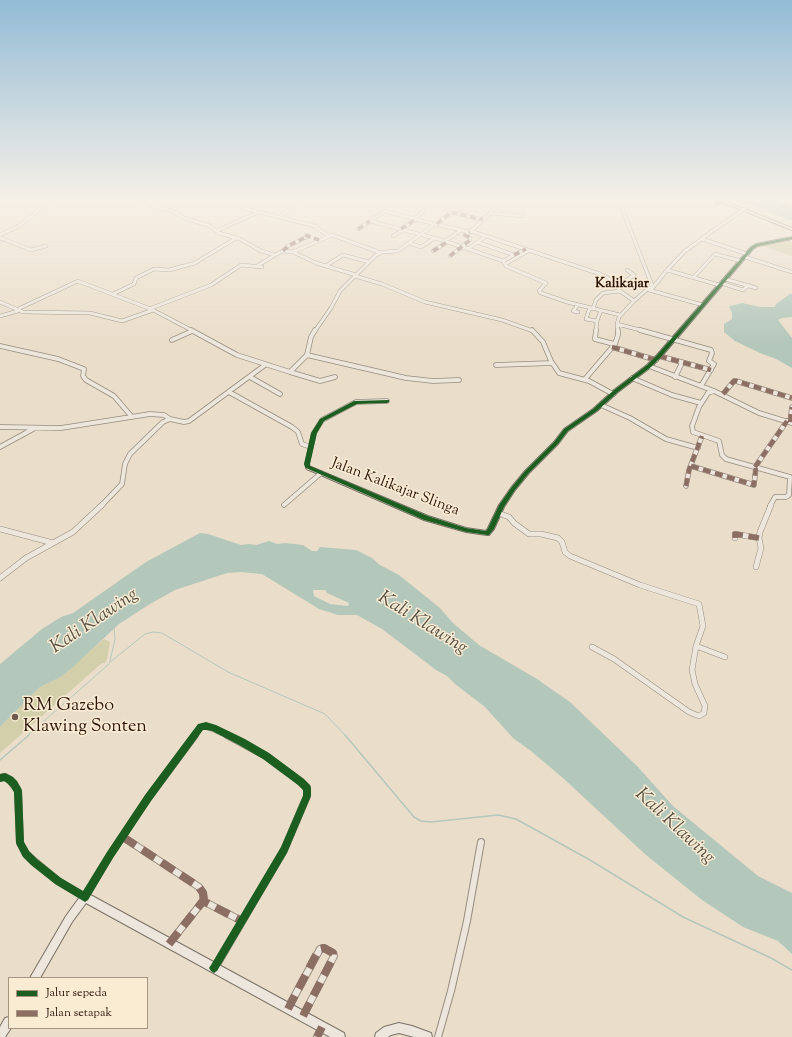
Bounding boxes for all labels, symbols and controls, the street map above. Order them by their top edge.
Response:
district label: Kalikajar [595,277,649,293]
street label: Jalan Kalikajar Slinga [328,455,462,521]
water label: Kali Klawing [46,584,144,660]
water label: Kali Klawing [373,587,471,661]
place label: RM Gazebo Klawing Sonten [23,696,147,738]
marker: RM Gazebo Klawing Sonten [10,712,20,722]
water label: Kali Klawing [629,784,719,870]
legend [8,977,148,1029]
text: Jalur sepeda [46,984,107,1002]
text: Jalan setapak [46,1004,112,1022]

